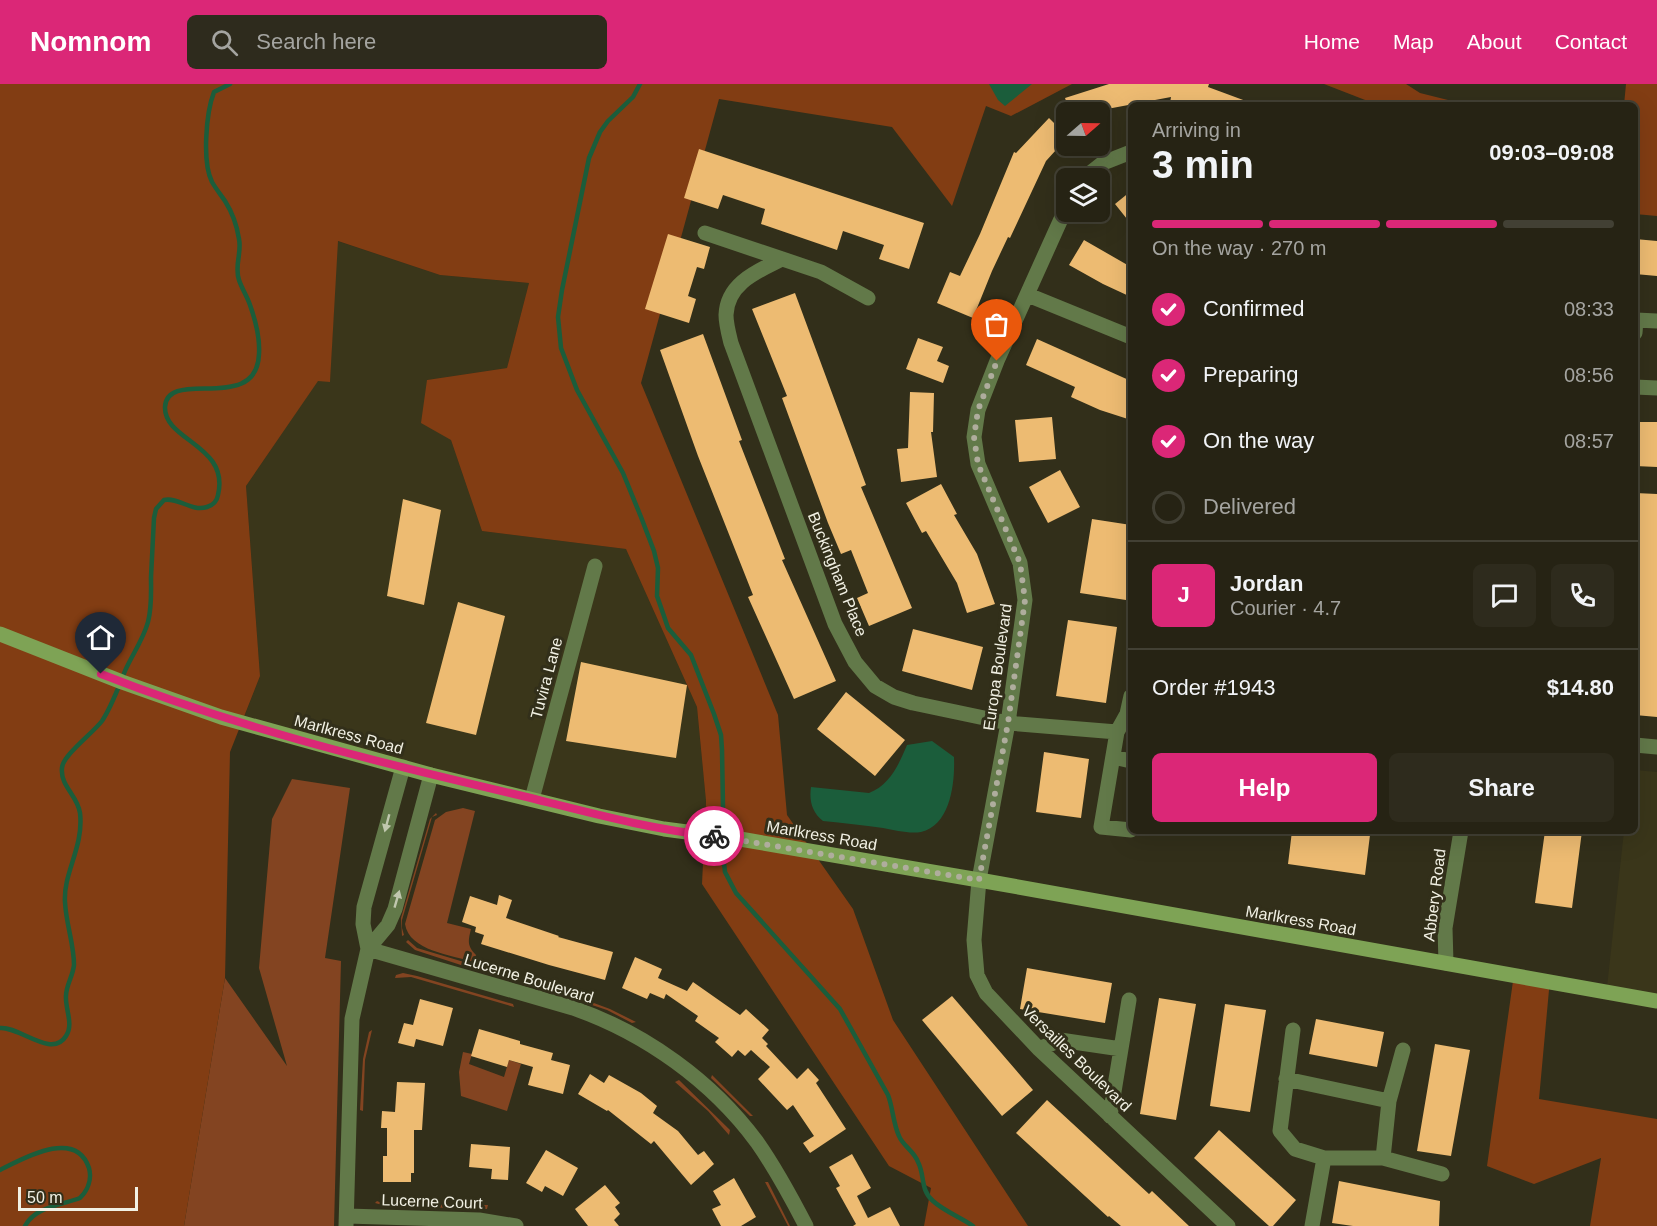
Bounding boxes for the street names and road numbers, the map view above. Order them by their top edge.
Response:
street label: Buckingham Place [805,510,870,639]
street label: Europa Boulevard [980,602,1015,732]
street label: Tuvira Lane [527,635,566,721]
street label: Marlkress Road [293,712,405,757]
street label: Marlkress Road [765,817,879,854]
street label: Abbery Road [1420,848,1449,942]
street label: Marlkress Road [1244,902,1358,939]
street label: Lucerne Boulevard [462,951,596,1006]
street label: Versailles Boulevard [1019,1002,1135,1115]
street label: Lucerne Court [381,1191,483,1212]

